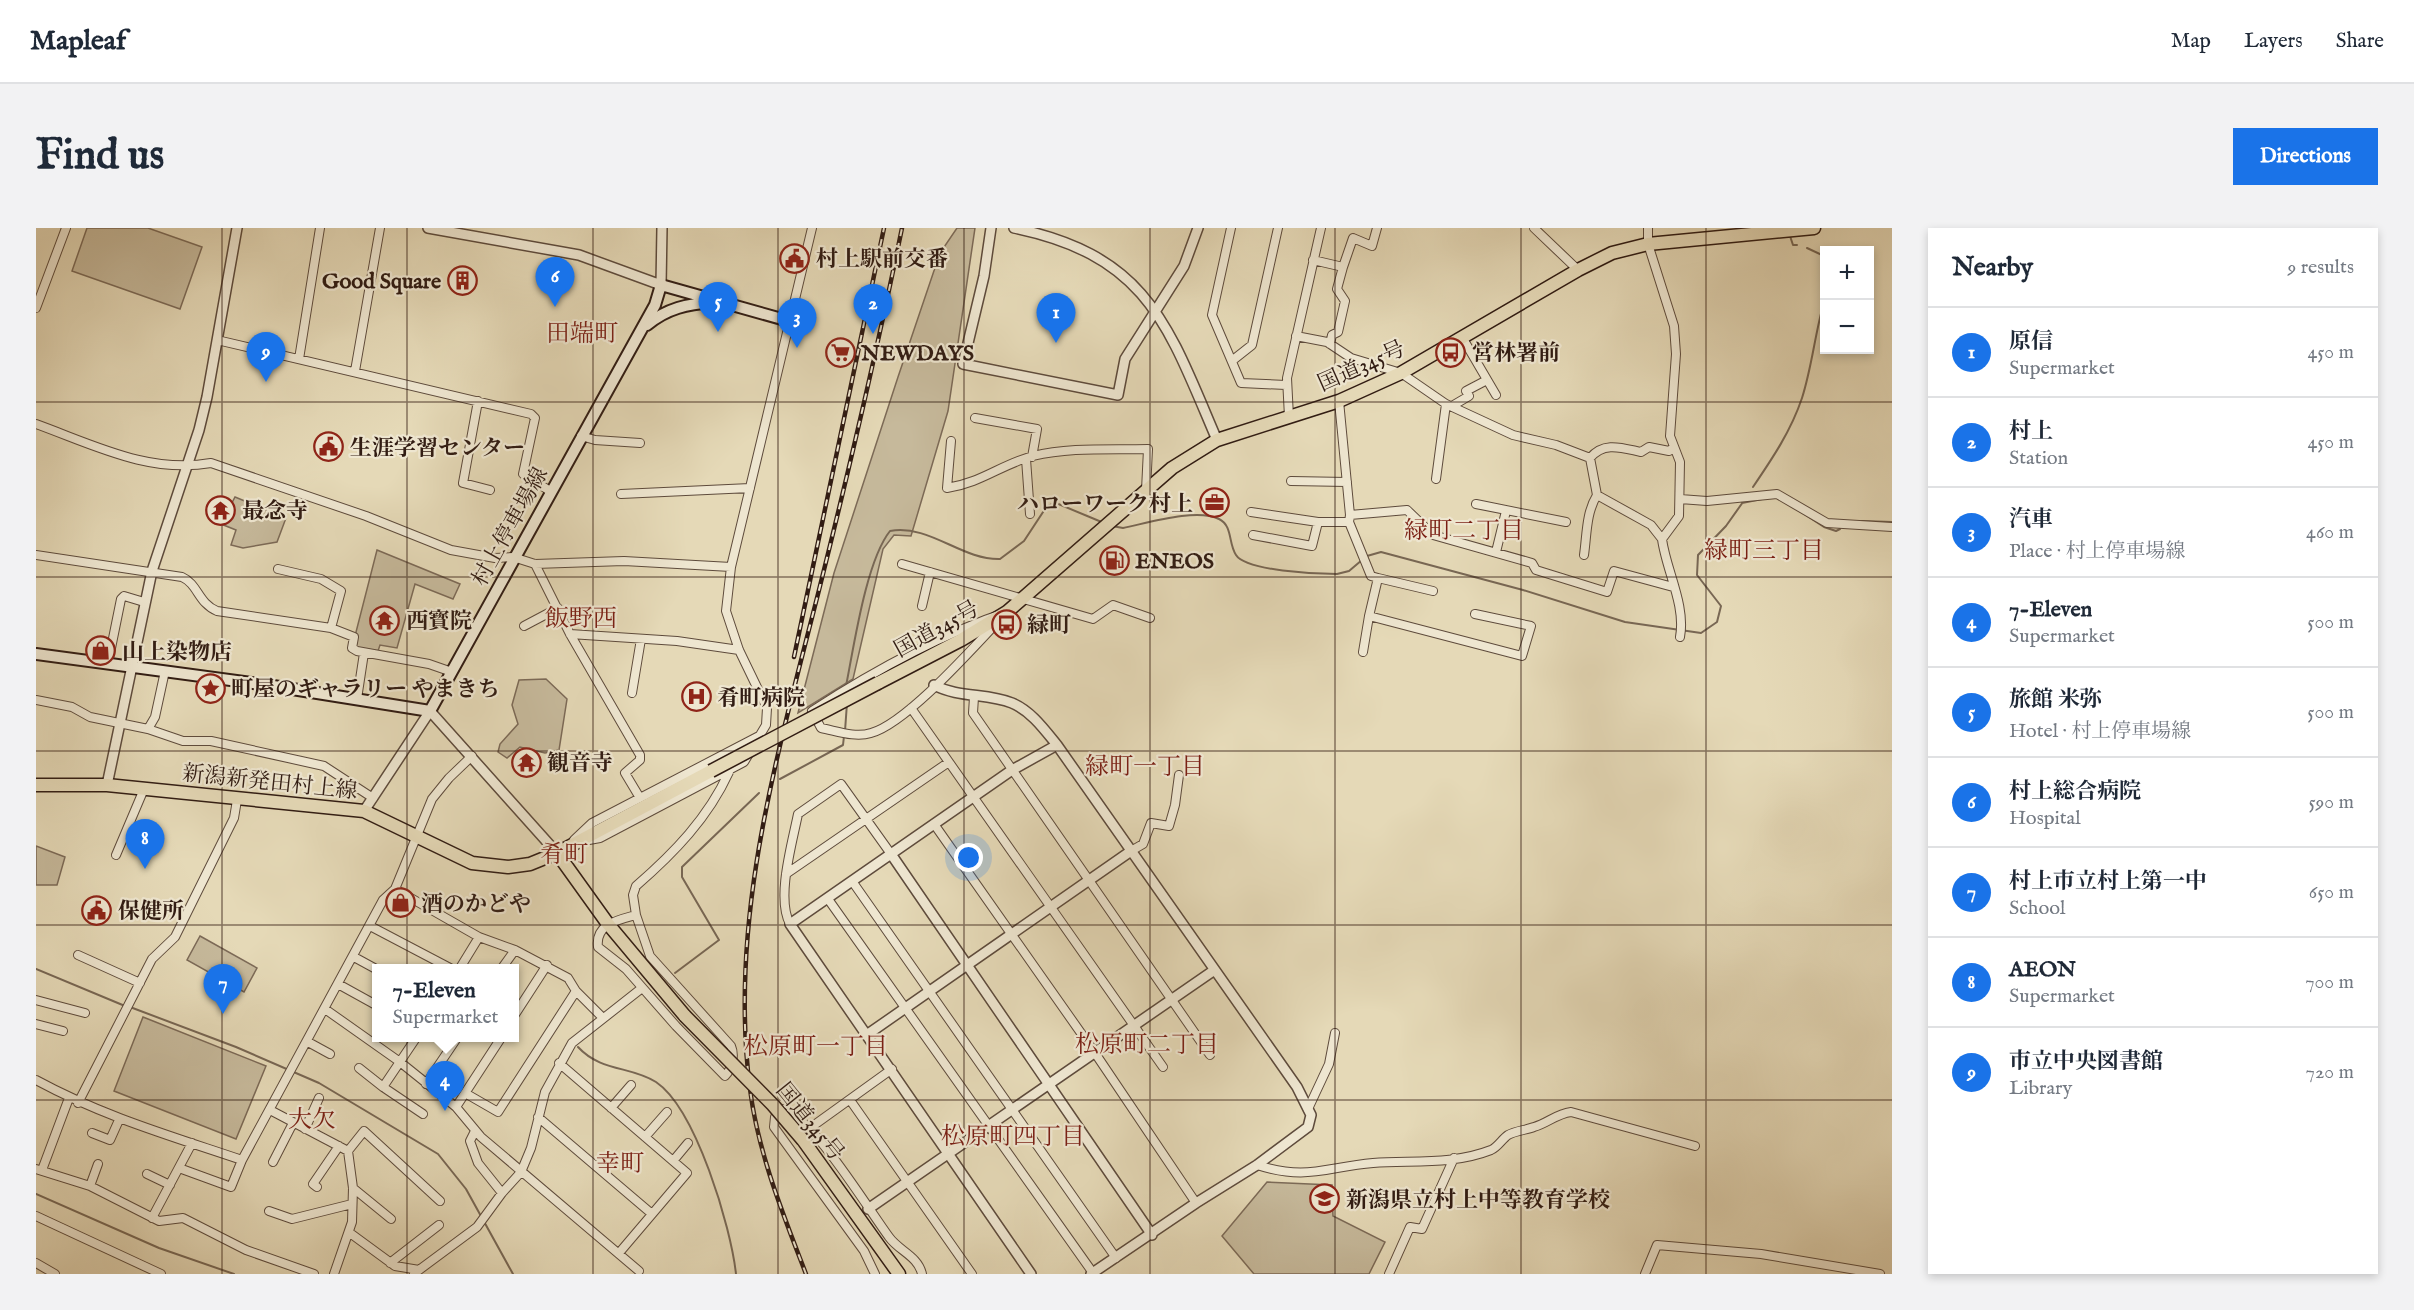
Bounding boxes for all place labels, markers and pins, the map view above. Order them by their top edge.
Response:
public building icon: 村上駅前交番 [779,242,811,274]
place label: 村上駅前交番 [816,246,948,274]
pin: 6 [536,257,574,307]
building icon: Good Square [446,264,478,296]
place label: Good Square [322,268,441,296]
pin: 5 [698,282,738,332]
pin: 2 [854,285,892,334]
pin: 1 [1036,294,1076,343]
pin: 3 [778,298,816,348]
pin: 9 [246,332,286,382]
supermarket icon: NEWDAYS [824,336,856,368]
bus stop icon: 営林署前 [1435,336,1467,368]
place label: NEWDAYS [860,340,974,368]
place label: 営林署前 [1472,340,1560,368]
public building icon: 生涯学習センター [313,431,345,463]
place label: 生涯学習センター [350,435,525,463]
office icon: ハローワーク村上 [1198,487,1230,519]
place label: ハローワーク村上 [1017,491,1193,519]
temple icon: 最念寺 [205,494,237,526]
place label: 最念寺 [242,498,308,526]
fuel station icon: ENEOS [1098,544,1130,576]
place label: ENEOS [1135,548,1214,576]
temple icon: 西寳院 [369,604,401,636]
place label: 西寳院 [406,608,472,636]
bus stop icon: 緑町 [990,608,1022,640]
place label: 緑町 [1027,612,1071,640]
shop icon: 山上染物店 [85,635,117,667]
place label: 山上染物店 [122,639,232,667]
place icon: 町屋のギャラリー やまきち [194,672,226,704]
place label: 町屋のギャラリー やまきち [231,676,500,704]
hospital icon: 肴町病院 [680,681,712,713]
place label: 肴町病院 [717,685,805,713]
temple icon: 観音寺 [510,746,542,778]
place label: 観音寺 [547,750,613,778]
pin: 8 [126,820,164,869]
shop icon: 酒のかどや [384,887,416,919]
place label: 酒のかどや [421,891,531,919]
public building icon: 保健所 [81,894,113,926]
place label: 保健所 [118,898,184,926]
pin: 7 [204,964,243,1014]
pin: 4 [426,1062,464,1111]
school or university icon: 新潟県立村上中等教育学校 [1309,1183,1341,1215]
place label: 新潟県立村上中等教育学校 [1346,1187,1610,1215]

